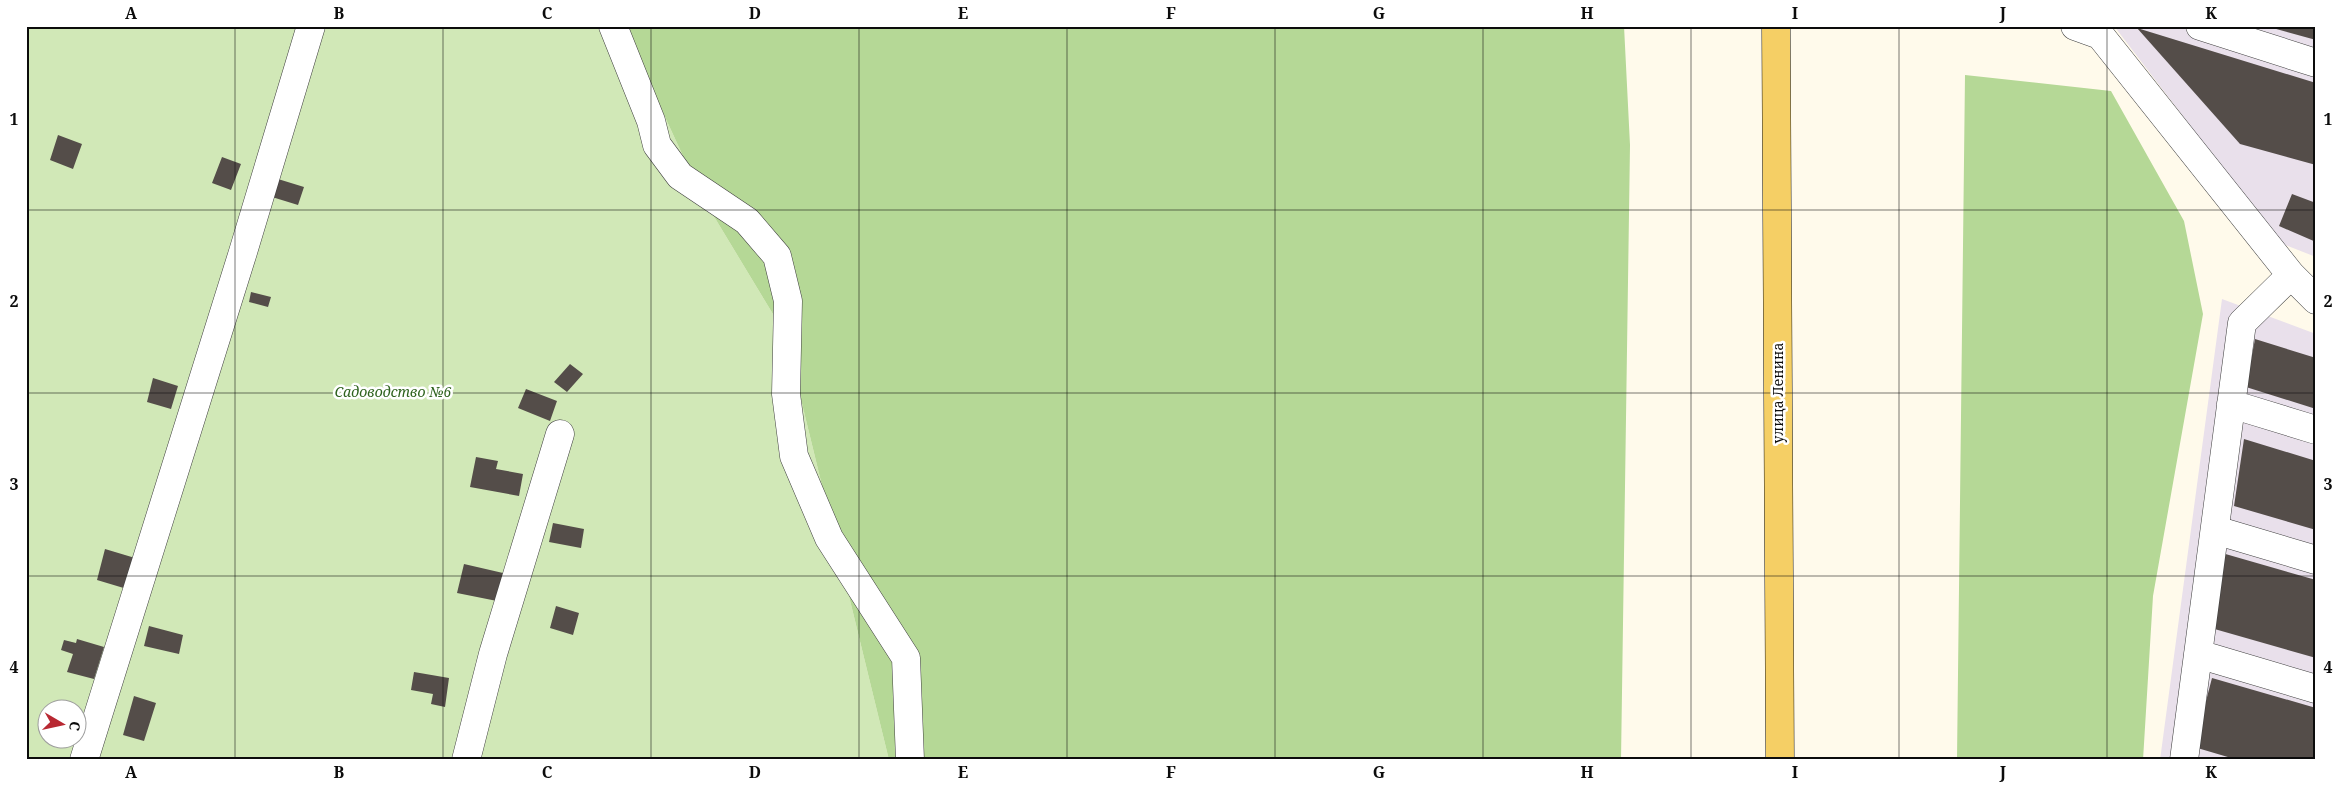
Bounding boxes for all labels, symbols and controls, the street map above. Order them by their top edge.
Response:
text: A [125,2,138,24]
text: B [334,2,345,24]
text: C [542,2,553,24]
text: D [749,2,761,24]
text: E [958,2,968,24]
text: F [1166,2,1176,24]
text: G [1373,2,1385,24]
text: H [1580,2,1594,24]
text: I [1792,2,1798,24]
text: J [1999,2,2007,24]
text: K [2205,2,2217,24]
text: 1 [9,108,19,130]
text: 1 [2323,108,2333,130]
text: 2 [9,290,19,312]
text: 2 [2323,290,2333,312]
street label: улица Ленина [1768,343,1787,443]
park label: Садоводство №6 [335,382,452,401]
text: 3 [9,473,19,495]
text: 3 [2323,473,2333,495]
text: 4 [9,656,19,678]
text: 4 [2323,656,2333,678]
north arrow [38,698,88,748]
text: С [65,720,85,732]
text: A [125,761,138,783]
text: B [334,761,345,783]
text: C [542,761,553,783]
text: D [749,761,761,783]
text: E [958,761,968,783]
text: F [1166,761,1176,783]
text: G [1373,761,1385,783]
text: H [1580,761,1594,783]
text: I [1792,761,1798,783]
text: J [1999,761,2007,783]
text: K [2205,761,2217,783]

